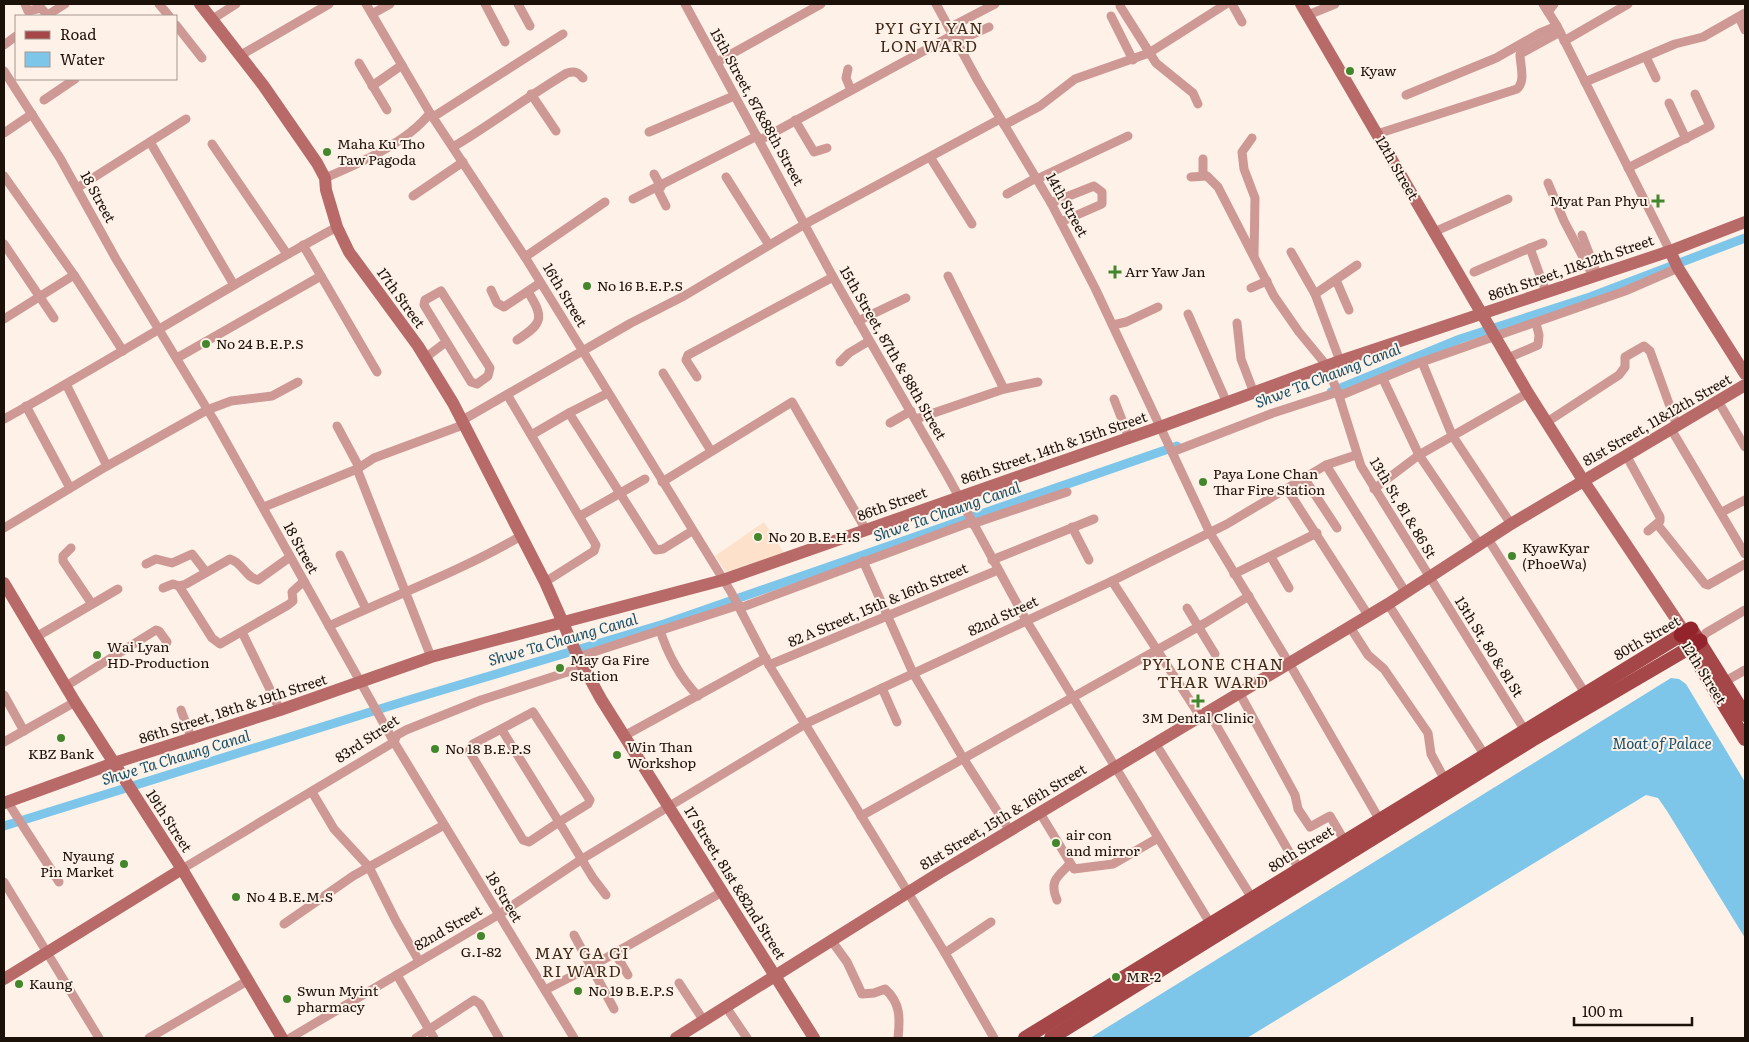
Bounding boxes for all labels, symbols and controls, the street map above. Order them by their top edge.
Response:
legend [15,15,178,80]
district label: PYI GYI YAN LON WARD [874,15,984,57]
text: Road [60,22,96,45]
street label: 15th Street, 87&88th Street [706,24,810,189]
text: Water [60,47,105,70]
place label: Kyaw [1360,60,1396,80]
marker: Kyaw [1344,65,1356,77]
street label: 12th Street [1372,132,1424,203]
place label: Maha Ku Tho Taw Pagoda [337,133,425,169]
marker: Maha Ku Tho Taw Pagoda [321,146,333,158]
street label: 18 Street [76,167,121,226]
street label: 14th Street [1042,169,1094,241]
place label: Myat Pan Phyu [1550,190,1648,210]
marker: Myat Pan Phyu [1652,195,1664,207]
street label: 86th Street, 11&12th Street [1485,229,1656,305]
street label: 16th Street [539,259,593,330]
place label: Arr Yaw Jan [1125,261,1205,281]
street label: 15th Street, 87th & 88th Street [836,262,952,443]
street label: 17th Street [373,263,431,332]
marker: Arr Yaw Jan [1109,266,1121,278]
place label: No 16 B.E.P.S [597,275,683,295]
marker: No 16 B.E.P.S [581,280,593,292]
place label: No 24 B.E.P.S [216,333,304,353]
water label: Shwe Ta Chaung Canal [1251,336,1404,413]
marker: No 24 B.E.P.S [200,338,212,350]
street label: 81st Street, 11&12th Street [1578,368,1735,470]
street label: 86th Street, 14th & 15th Street [958,406,1150,488]
street label: 13th St, 81 & 86 St [1366,453,1442,562]
place label: Paya Lone Chan Thar Fire Station [1213,463,1325,499]
water label: Shwe Ta Chaung Canal [870,474,1024,547]
marker: Paya Lone Chan Thar Fire Station [1197,476,1209,488]
street label: 86th Street [854,481,930,525]
street label: 18 Street [279,518,324,577]
place label: No 20 B.E.H.S [768,526,860,546]
marker: No 20 B.E.H.S [752,531,764,543]
place label: KyawKyar (PhoeWa) [1522,537,1590,573]
marker: KyawKyar (PhoeWa) [1506,550,1518,562]
street label: 82 A Street, 15th & 16th Street [785,557,971,651]
street label: 82nd Street [964,590,1041,640]
street label: 13th St, 80 & 81 St [1451,592,1529,701]
water label: Shwe Ta Chaung Canal [485,606,641,671]
street label: 80th Street [1610,610,1684,664]
place label: Wai Lyan HD-Production [107,636,209,672]
street label: 12th Street [1678,637,1732,708]
marker: Wai Lyan HD-Production [91,649,103,661]
place label: May Ga Fire Station [570,649,649,685]
district label: PYI LONE CHAN THAR WARD [1142,651,1284,693]
marker: May Ga Fire Station [554,662,566,674]
street label: 86th Street, 18th & 19th Street [136,668,330,748]
marker: 3M Dental Clinic [1191,694,1205,708]
place label: 3M Dental Clinic [1142,707,1254,727]
street label: 83rd Street [330,709,403,767]
water label: Shwe Ta Chaung Canal [98,723,253,790]
water label: Moat of Palace [1612,731,1712,754]
marker: KBZ Bank [55,732,67,744]
place label: Win Than Workshop [627,736,696,772]
place label: No 18 B.E.P.S [445,738,531,758]
place label: KBZ Bank [28,743,95,763]
marker: No 18 B.E.P.S [429,743,441,755]
marker: Win Than Workshop [611,749,623,761]
street label: 81st Street, 15th & 16th Street [915,758,1090,874]
street label: 19th Street [142,785,198,856]
street label: 17 Street, 81st &82nd Street [680,802,791,963]
street label: 80th Street [1264,820,1337,876]
place label: air con and mirror [1066,824,1140,860]
marker: air con and mirror [1050,837,1062,849]
place label: Nyaung Pin Market [40,845,114,881]
marker: Nyaung Pin Market [118,858,130,870]
street label: 18 Street [482,867,528,926]
place label: No 4 B.E.M.S [246,886,333,906]
marker: No 4 B.E.M.S [230,891,242,903]
street label: 82nd Street [410,900,485,955]
marker: G.I-82 [475,930,487,942]
district label: MAY GA GI RI WARD [534,940,630,982]
place label: G.I-82 [461,941,501,961]
place label: MR-2 [1126,966,1161,986]
marker: MR-2 [1110,971,1122,983]
place label: Kaung [29,973,73,993]
marker: Kaung [13,978,25,990]
place label: Swun Myint pharmacy [297,980,379,1016]
place label: No 19 B.E.P.S [588,980,674,1000]
marker: No 19 B.E.P.S [572,985,584,997]
marker: Swun Myint pharmacy [281,993,293,1005]
scale bar [1574,994,1692,1026]
text: 100 m [1582,999,1623,1022]

